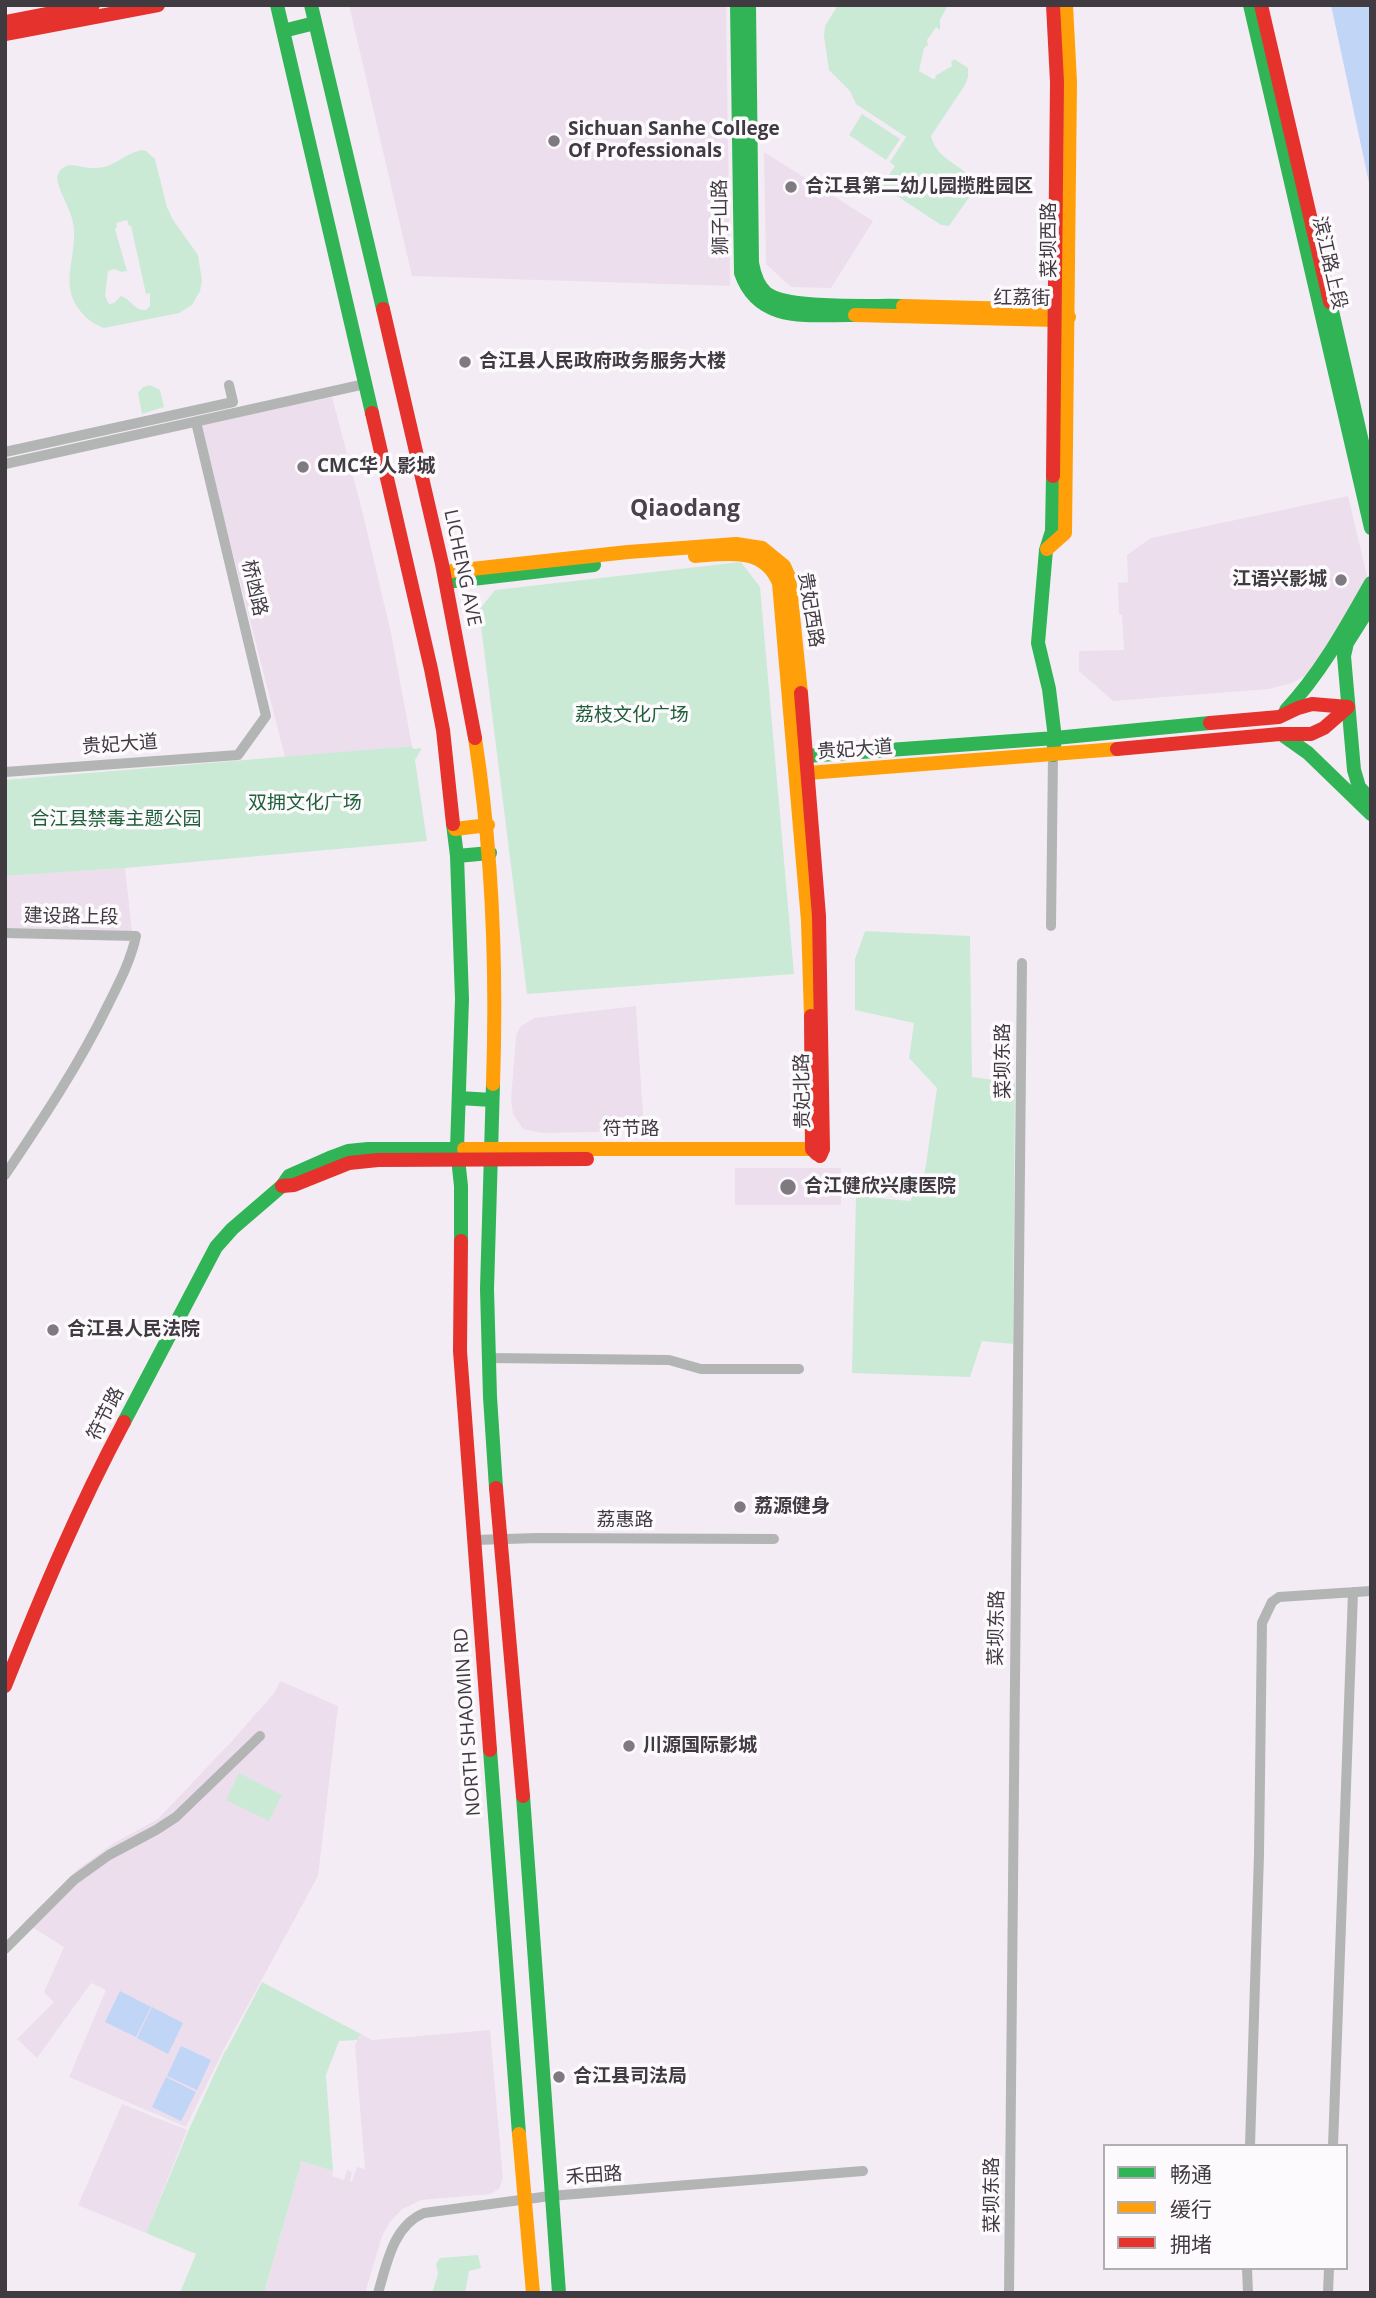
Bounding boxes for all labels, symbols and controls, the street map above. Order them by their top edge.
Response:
place label: Sichuan Sanhe College Of Professionals [568,119,780,163]
marker: Sichuan Sanhe College Of Professionals [546,133,562,149]
place label: 合江县第二幼儿园揽胜园区 [805,176,1033,198]
street label: 狮子山路 [709,179,733,255]
marker: 合江县第二幼儿园揽胜园区 [783,179,799,195]
street label: 菜坝西路 [1039,202,1061,278]
street label: 滨江路上段 [1307,214,1351,312]
street label: 红荔街 [994,288,1050,310]
place label: 合江县人民政府政务服务大楼 [479,351,726,373]
marker: 合江县人民政府政务服务大楼 [457,354,473,370]
place label: CMC华人影城 [317,456,435,478]
marker: CMC华人影城 [295,459,311,475]
district label: Qiaodang [630,495,740,523]
street label: LICHENG AVE [439,508,485,628]
street label: 桥凼路 [236,558,272,618]
place label: 江语兴影城 [1232,569,1327,591]
street label: 贵妃西路 [793,571,827,649]
marker: 江语兴影城 [1333,572,1349,588]
park label: 荔枝文化广场 [575,705,689,727]
street label: 贵妃大道 [81,731,159,759]
street label: 贵妃大道 [816,736,894,764]
park label: 双拥文化广场 [248,793,362,815]
park label: 合江县禁毒主题公园 [31,809,201,831]
street label: 建设路上段 [23,905,119,929]
street label: 菜坝东路 [993,1023,1015,1099]
street label: 贵妃北路 [791,1053,815,1129]
street label: 符节路 [603,1119,659,1141]
place label: 合江健欣兴康医院 [804,1176,956,1198]
marker: 合江健欣兴康医院 [778,1177,798,1197]
place label: 合江县人民法院 [67,1319,200,1341]
marker: 合江县人民法院 [45,1322,61,1338]
street label: 符节路 [83,1383,129,1445]
place label: 荔源健身 [754,1496,830,1518]
marker: 荔源健身 [732,1499,748,1515]
street label: 荔惠路 [597,1510,653,1532]
street label: 菜坝东路 [985,1590,1009,1666]
street label: NORTH SHAOMIN RD [450,1627,486,1817]
place label: 川源国际影城 [643,1735,757,1757]
marker: 川源国际影城 [621,1738,637,1754]
place label: 合江县司法局 [573,2066,687,2088]
marker: 合江县司法局 [551,2069,567,2085]
legend [1103,2144,1348,2270]
street label: 菜坝东路 [982,2157,1004,2233]
text: 畅通 [1170,2160,1212,2188]
street label: 禾田路 [565,2163,623,2189]
text: 缓行 [1170,2195,1212,2223]
text: 拥堵 [1170,2230,1212,2258]

